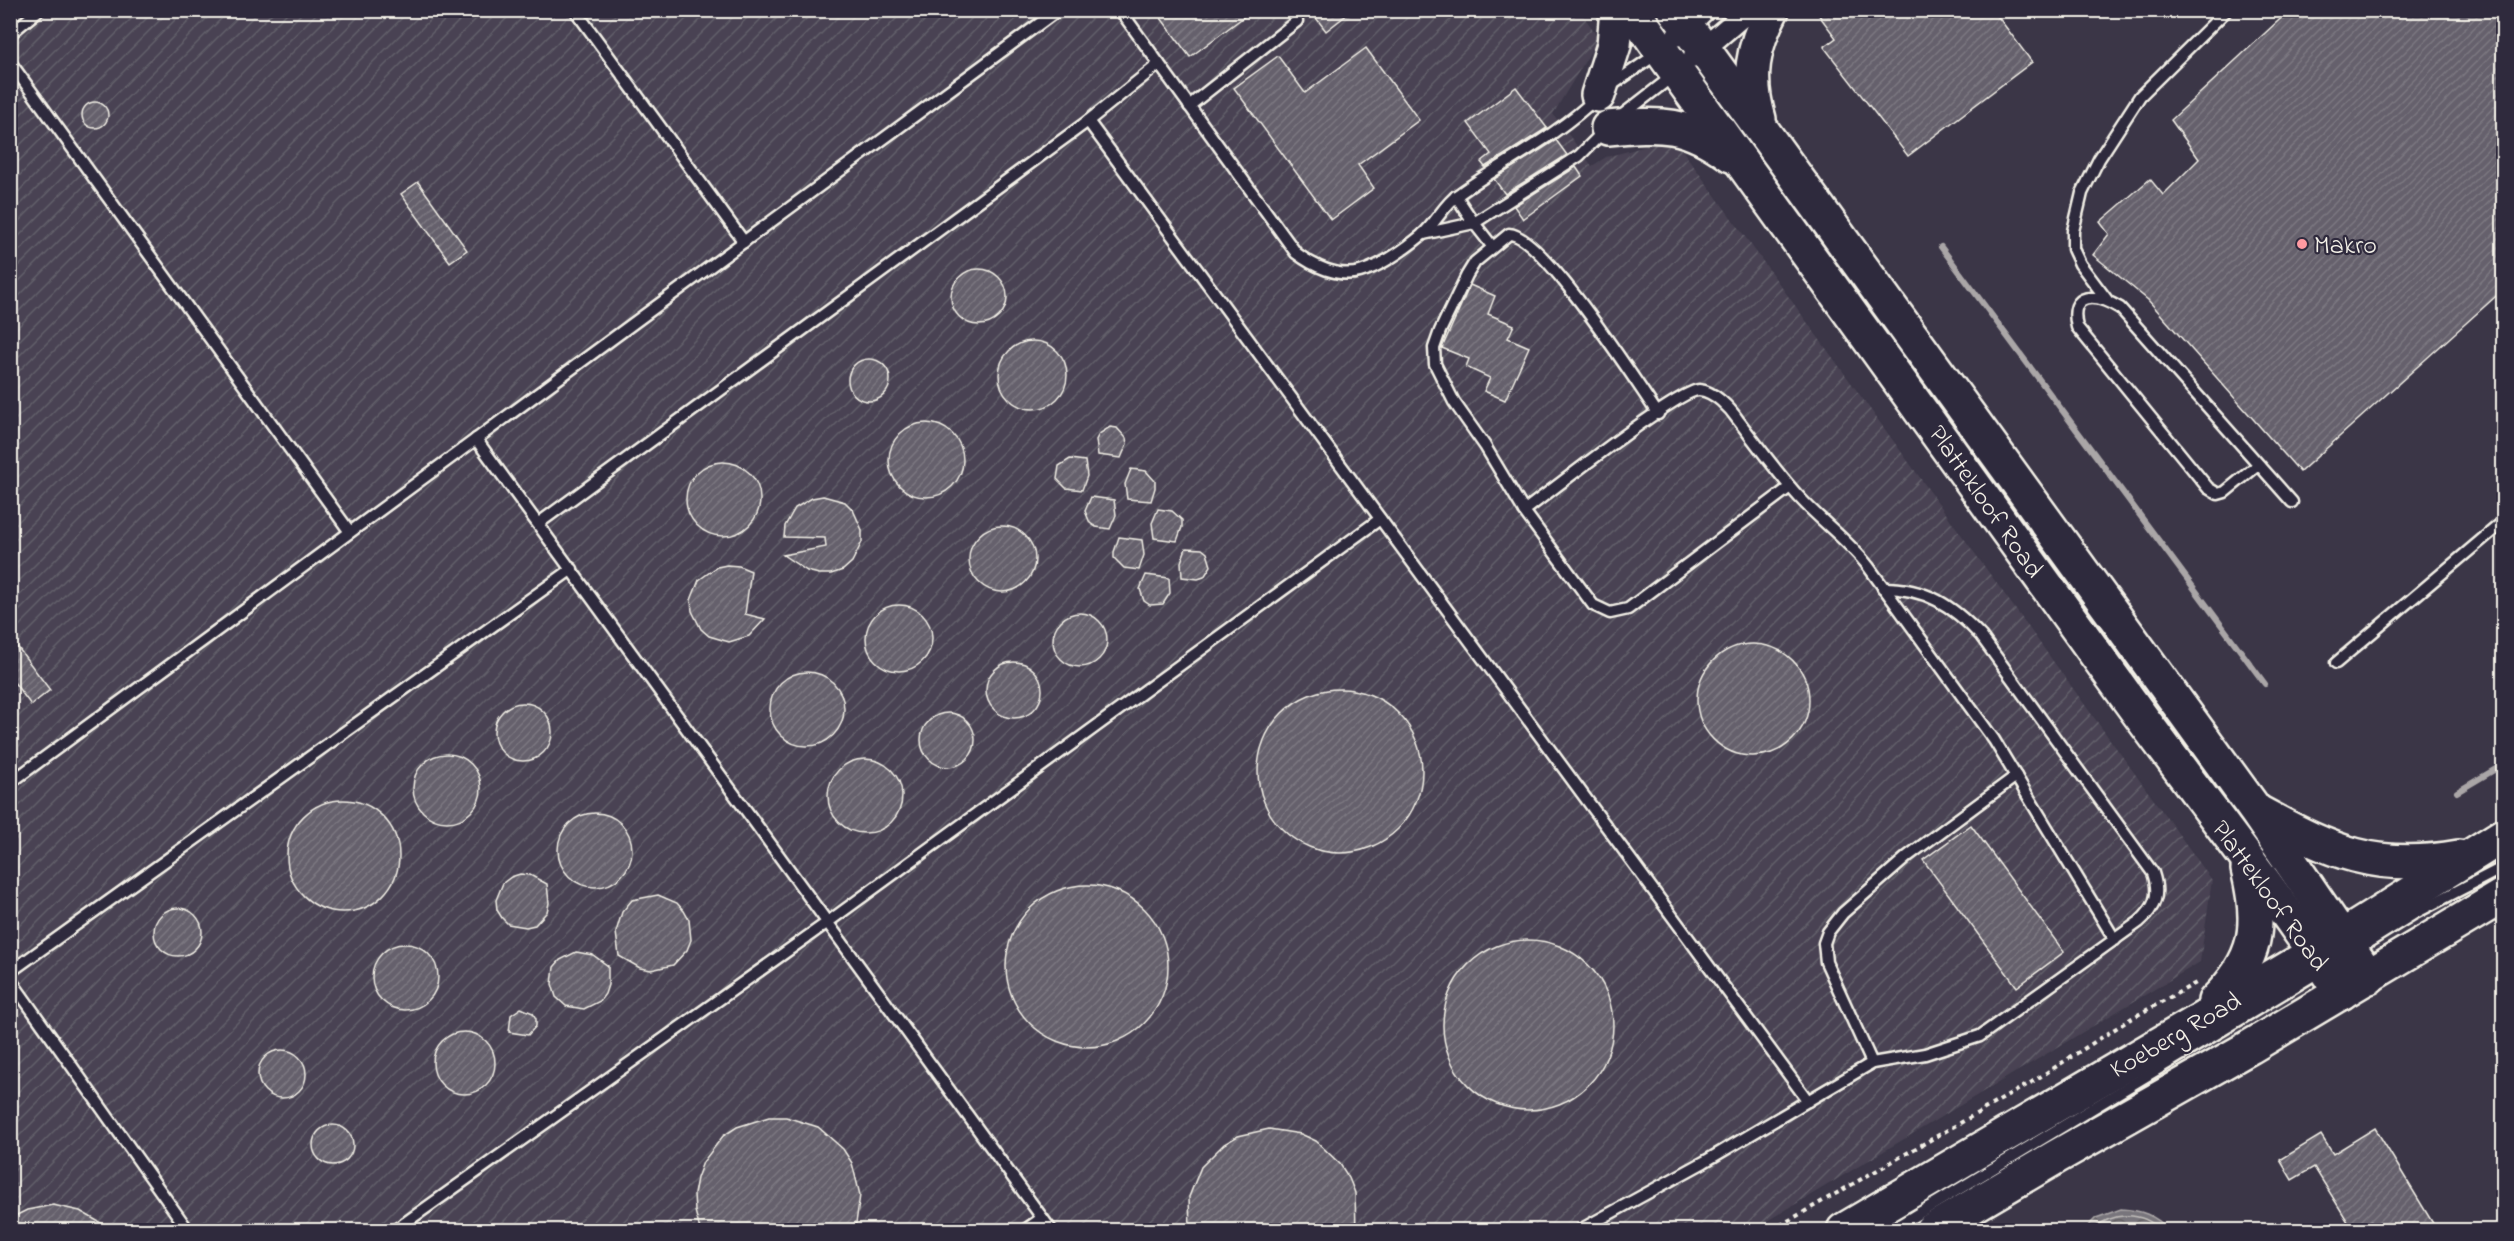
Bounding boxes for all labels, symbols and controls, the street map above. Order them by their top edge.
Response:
place label: Makro [2314,228,2377,266]
marker: Makro [2295,237,2309,251]
street label: Plattekloof Road [1918,419,2052,587]
street label: Plattekloof Road [2201,813,2337,981]
street label: Koeberg Road [2104,983,2250,1090]

